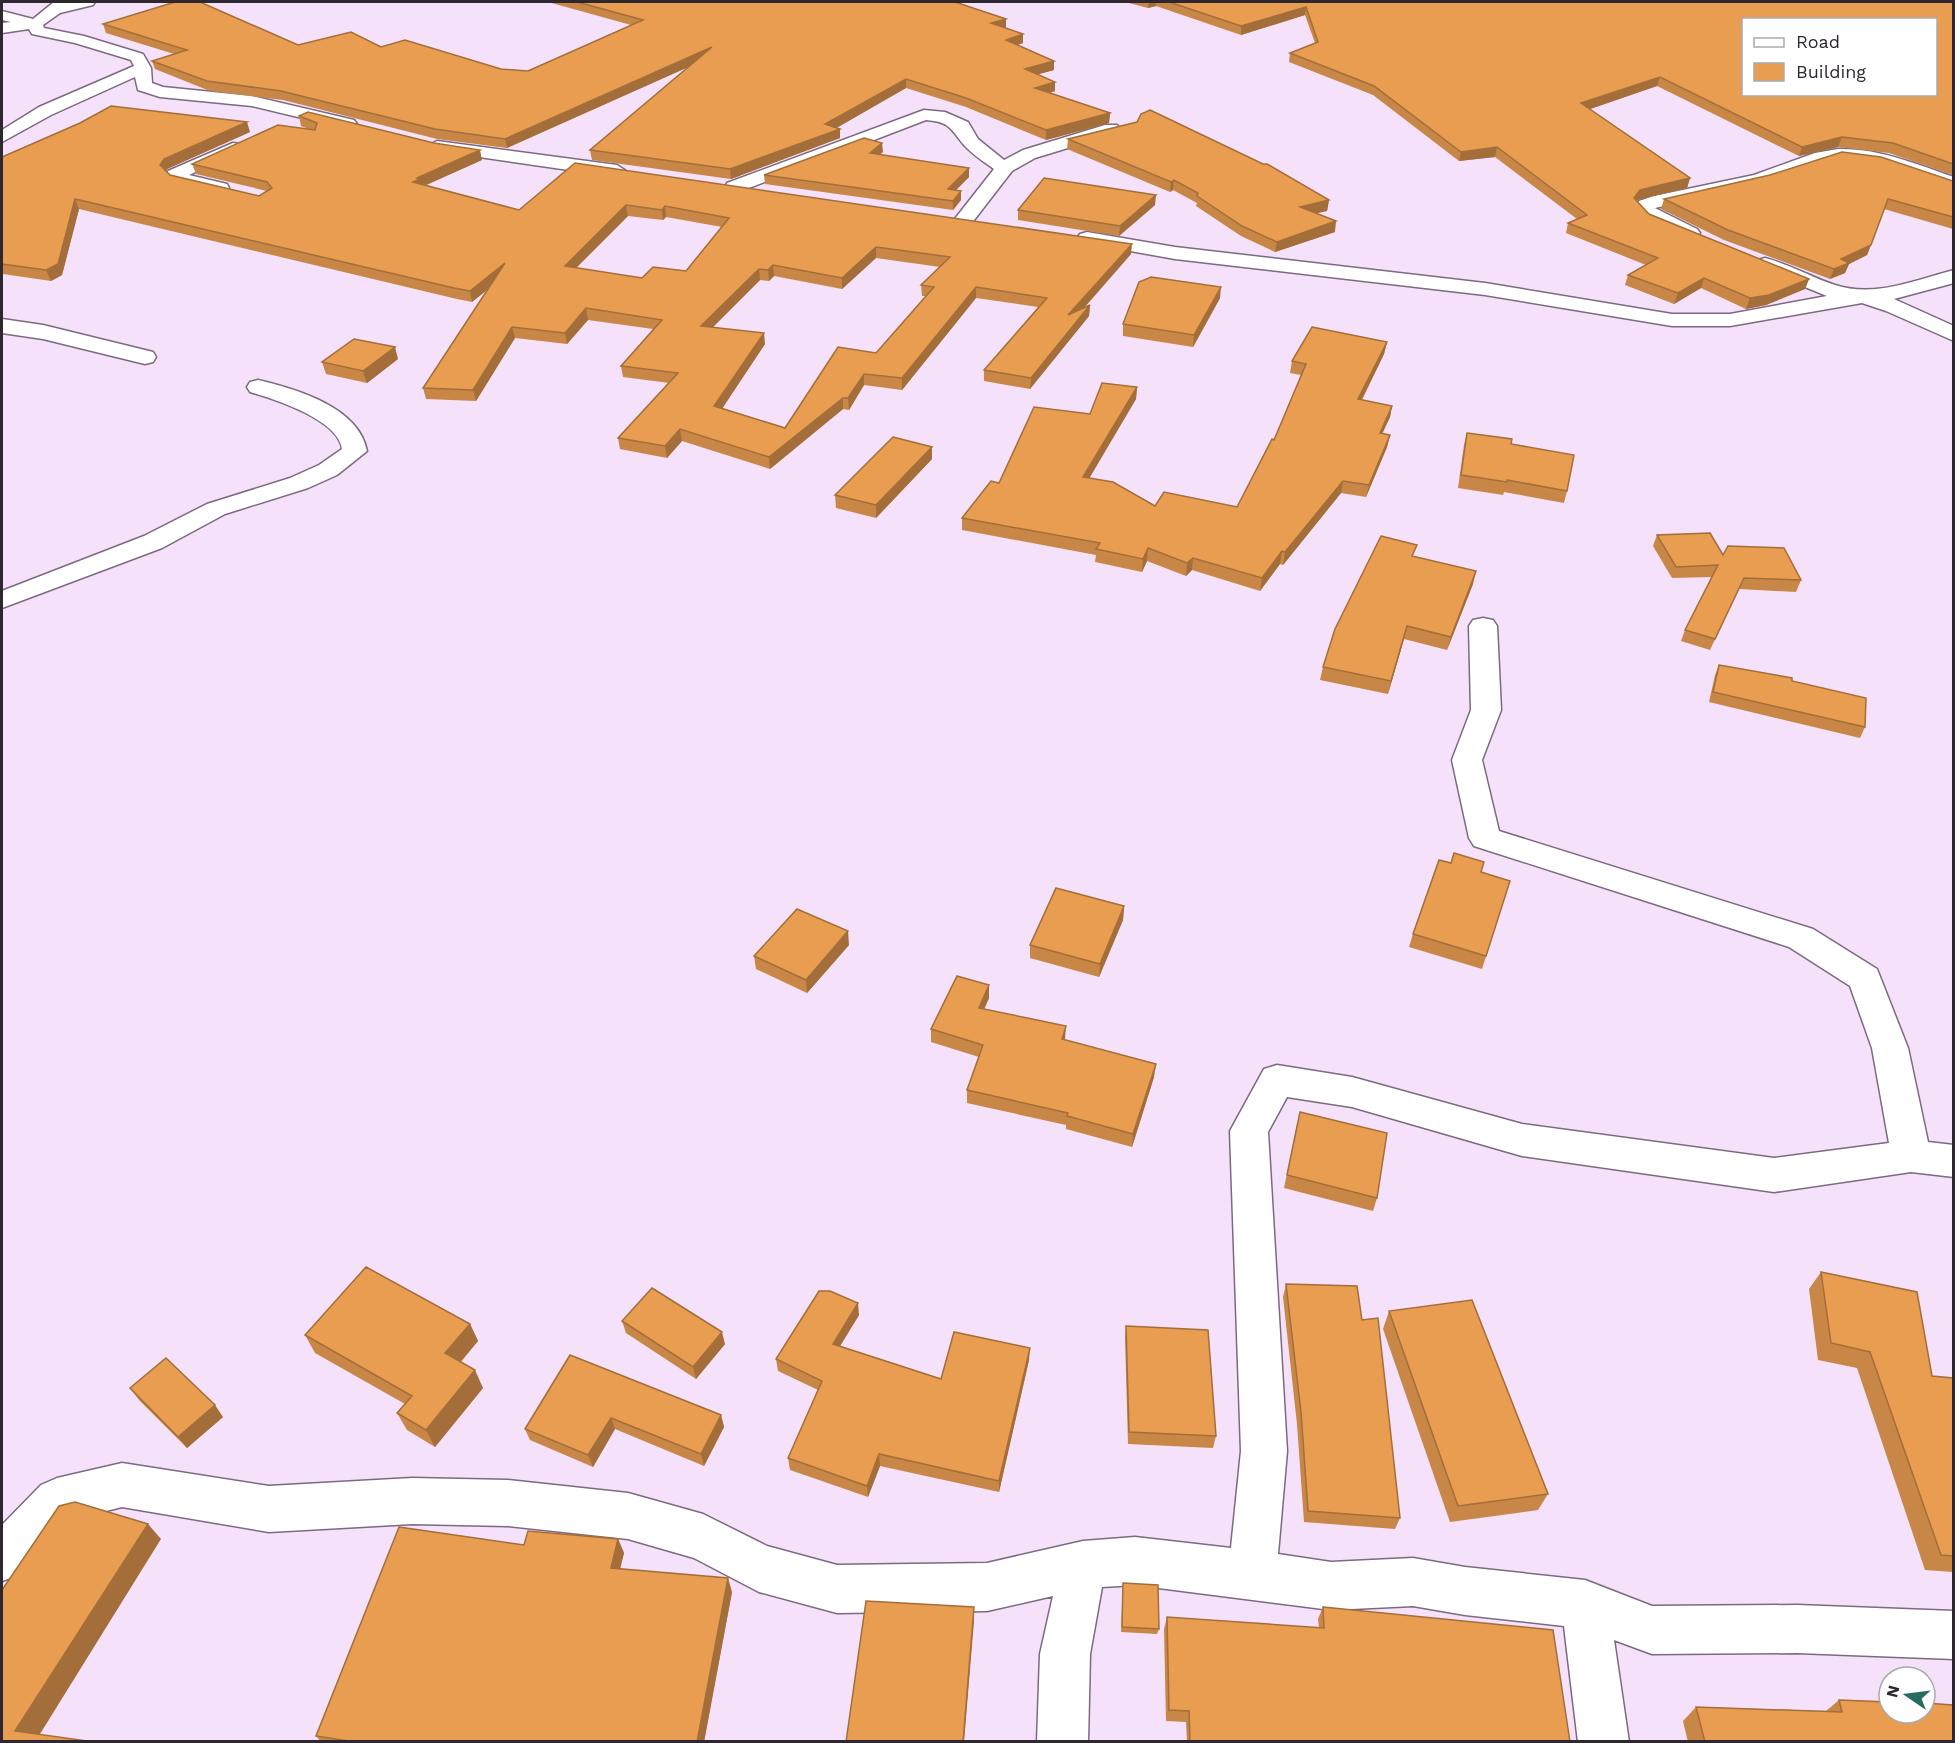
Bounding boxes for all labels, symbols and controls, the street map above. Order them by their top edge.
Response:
legend [1742,18,1937,96]
text: Road [1796,31,1840,52]
text: Building [1796,61,1866,82]
north arrow [1877,1665,1937,1725]
text: N [1882,1683,1904,1700]

